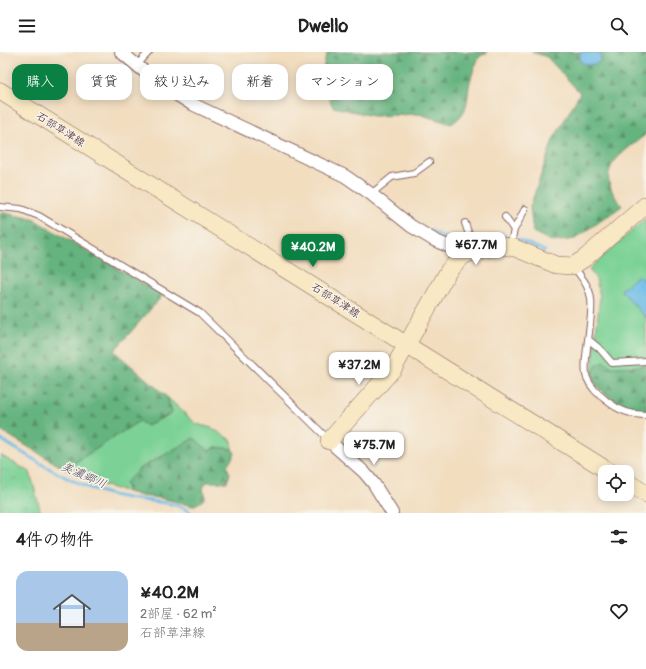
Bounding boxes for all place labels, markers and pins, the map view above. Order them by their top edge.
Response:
pin: ¥67.7M [443,232,509,266]
pin: ¥40.2M [280,234,346,268]
pin: ¥37.2M [326,352,392,386]
pin: ¥75.7M [341,432,407,466]

